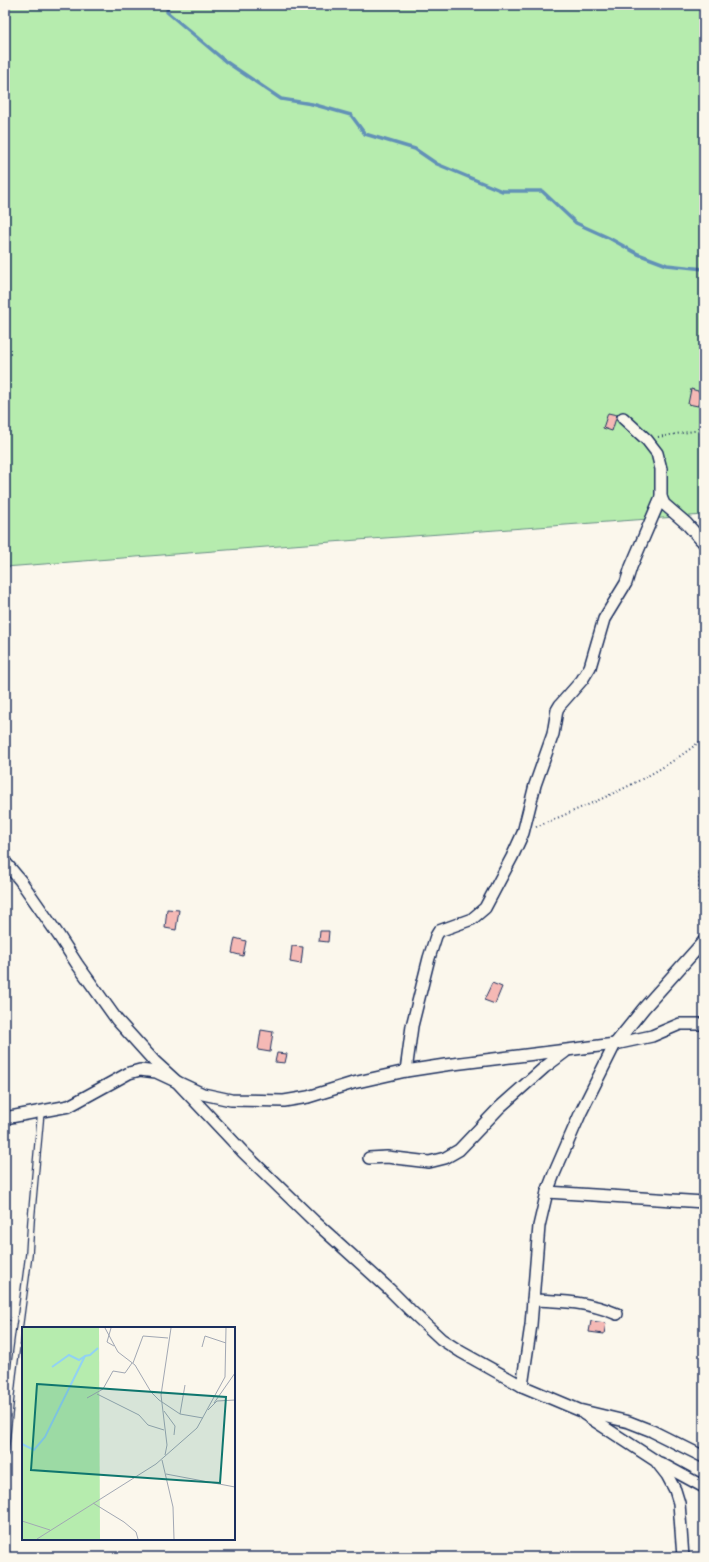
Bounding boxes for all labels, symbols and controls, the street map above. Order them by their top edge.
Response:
inset map [22,1327,235,1540]

